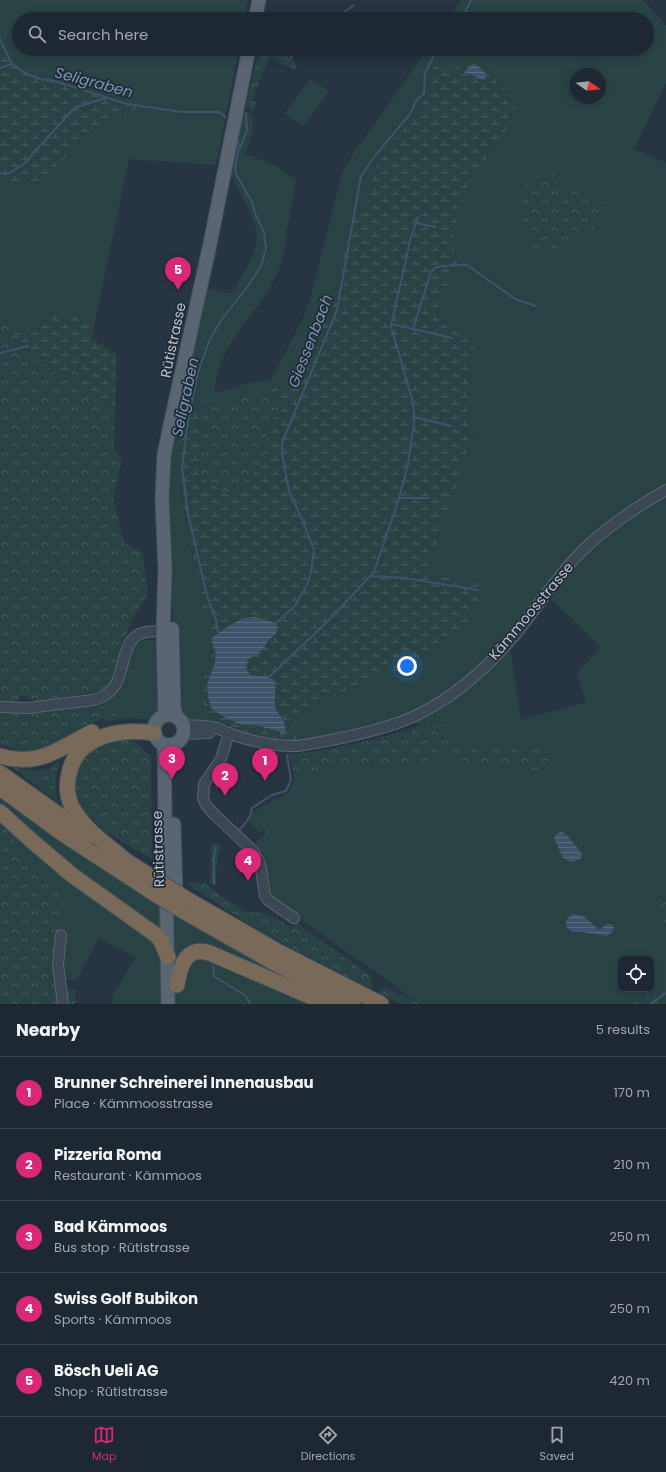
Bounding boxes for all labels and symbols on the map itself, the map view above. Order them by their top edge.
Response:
water label: Seligraben [52,61,136,103]
north arrow [570,68,606,104]
pin: 5 [165,257,191,290]
water label: Giessenbach [283,291,337,391]
street label: Rütistrasse [155,300,191,379]
water label: Seligraben [166,356,204,438]
street label: Kämmoosstrasse [484,557,578,664]
your location [397,656,417,676]
pin: 3 [159,746,185,779]
pin: 1 [252,748,278,781]
pin: 2 [212,763,238,796]
street label: Rütistrasse [147,810,169,888]
pin: 4 [235,848,261,881]

